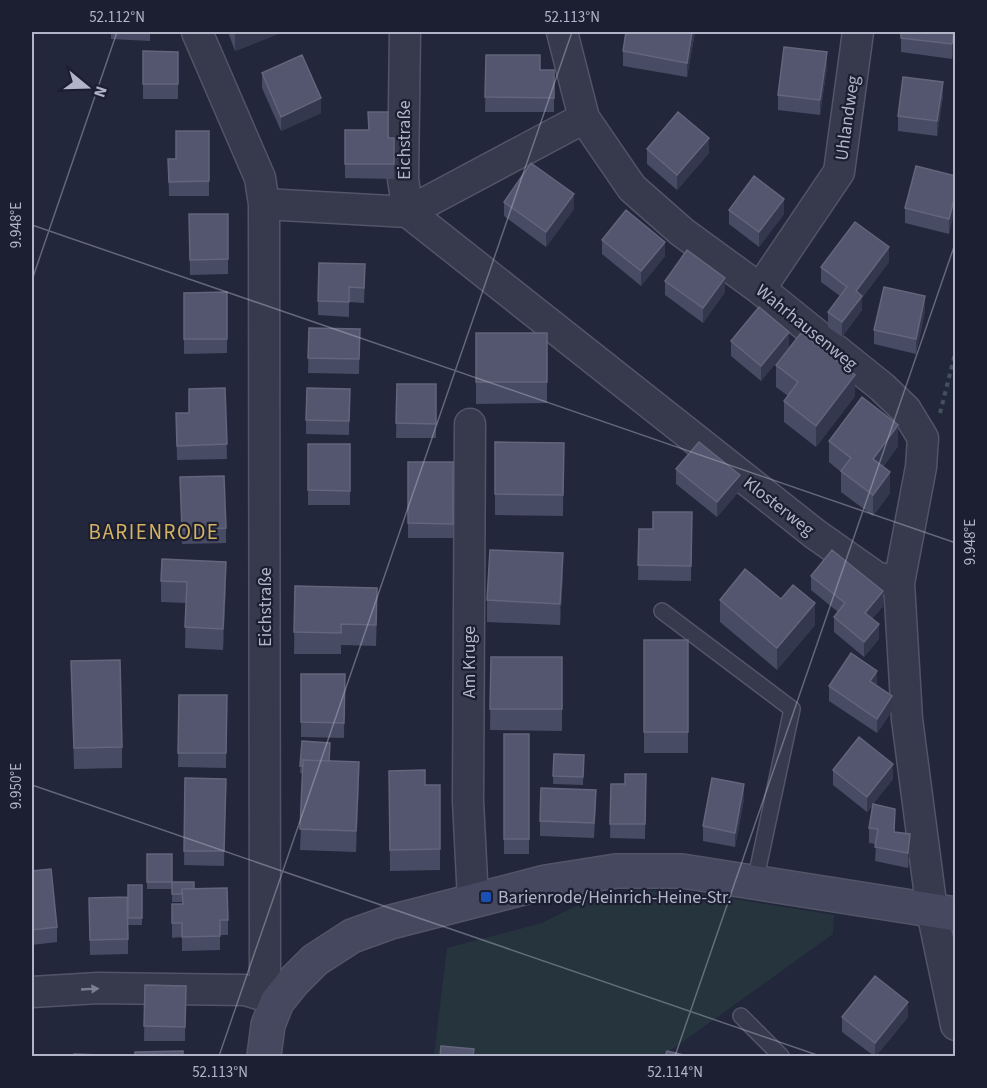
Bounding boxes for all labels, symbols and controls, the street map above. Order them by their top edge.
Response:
text: 52.112°N [89,7,145,28]
text: 52.113°N [544,7,600,28]
north arrow [57,57,117,117]
street label: Uhlandweg [829,74,866,162]
text: N [88,83,112,100]
street label: Eichstraße [392,100,417,180]
text: 9.948°E [6,202,27,248]
street label: Wahrhausenweg [750,278,863,376]
street label: Klosterweg [738,471,819,542]
district label: BARIENRODE [89,517,219,547]
text: 9.948°E [960,519,981,565]
street label: Eichstraße [253,567,278,647]
street label: Am Kruge [457,626,482,698]
text: 9.950°E [6,763,27,809]
place label: Barienrode/Heinrich-Heine-Str. [498,885,732,910]
marker: Barienrode/Heinrich-Heine-Str. [479,890,493,904]
one-way arrow [80,984,99,993]
text: 52.113°N [192,1062,248,1083]
text: 52.114°N [647,1062,703,1083]

